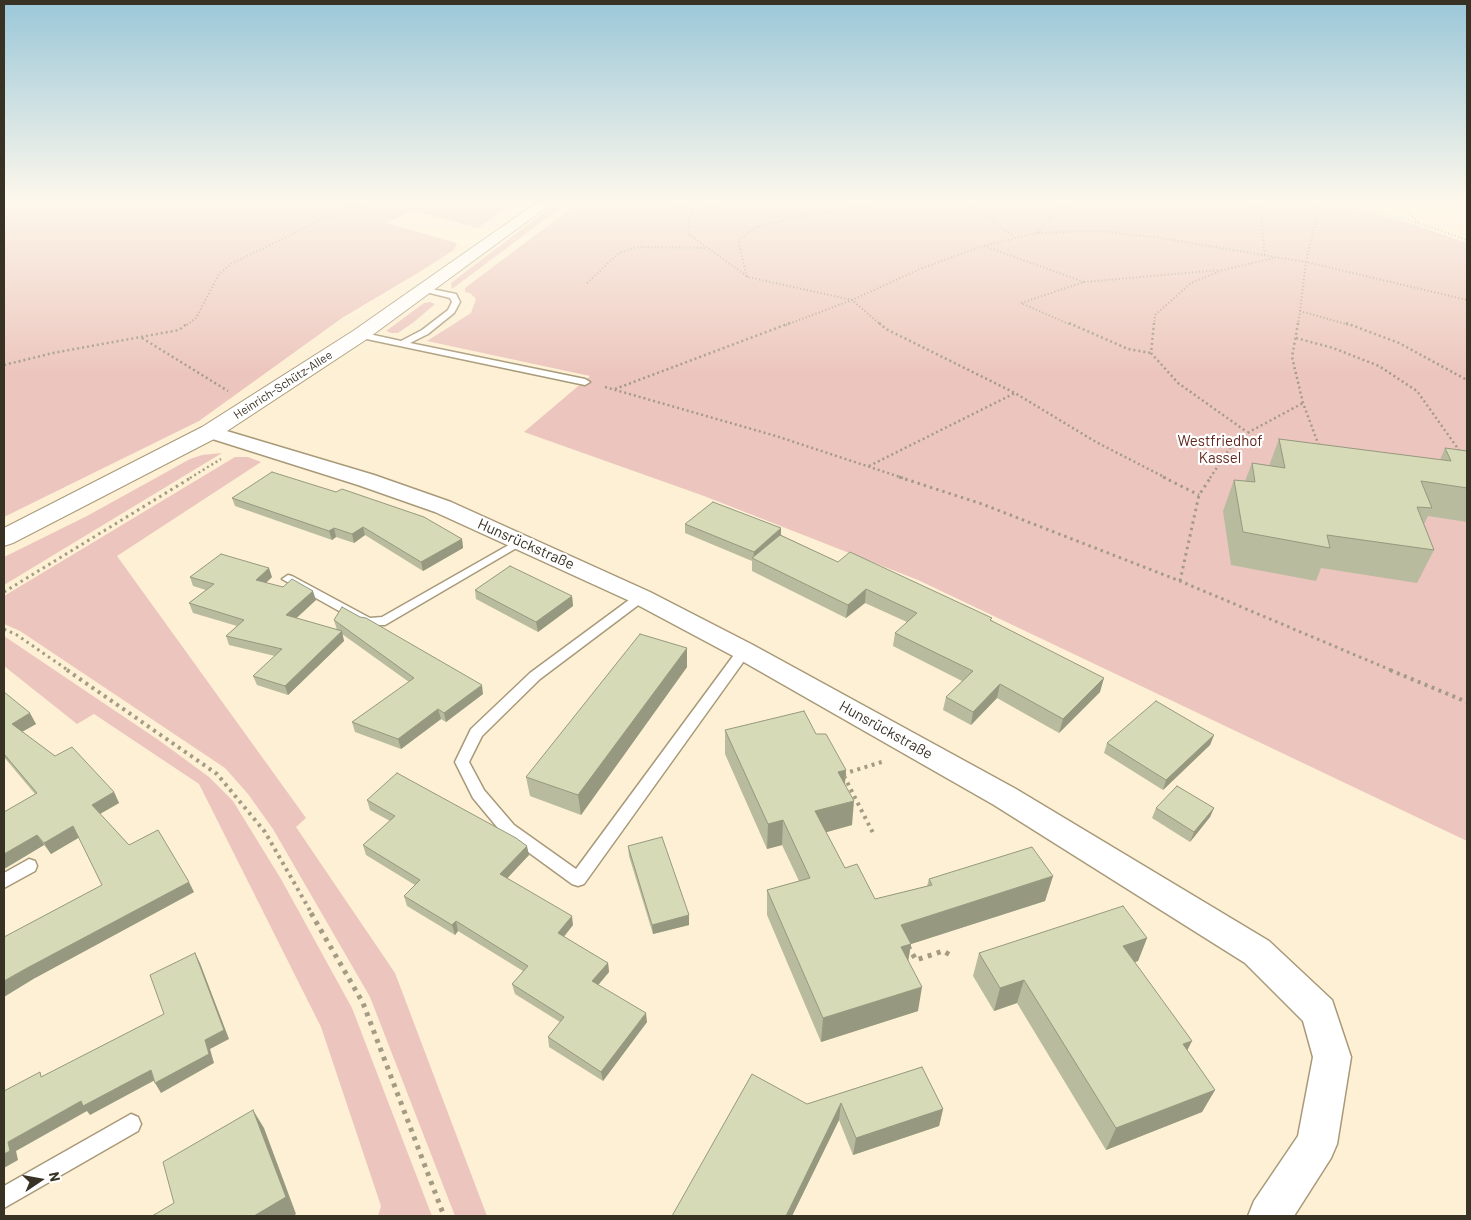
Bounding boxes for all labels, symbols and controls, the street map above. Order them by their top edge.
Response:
street label: Heinrich-Schütz-Allee [231,348,335,422]
park label: Westfriedhof Kassel [1177,432,1263,467]
street label: Hunsrückstraße [475,515,577,573]
street label: Hunsrückstraße [836,697,936,763]
north arrow [15,1155,65,1205]
text: N [46,1170,64,1183]

